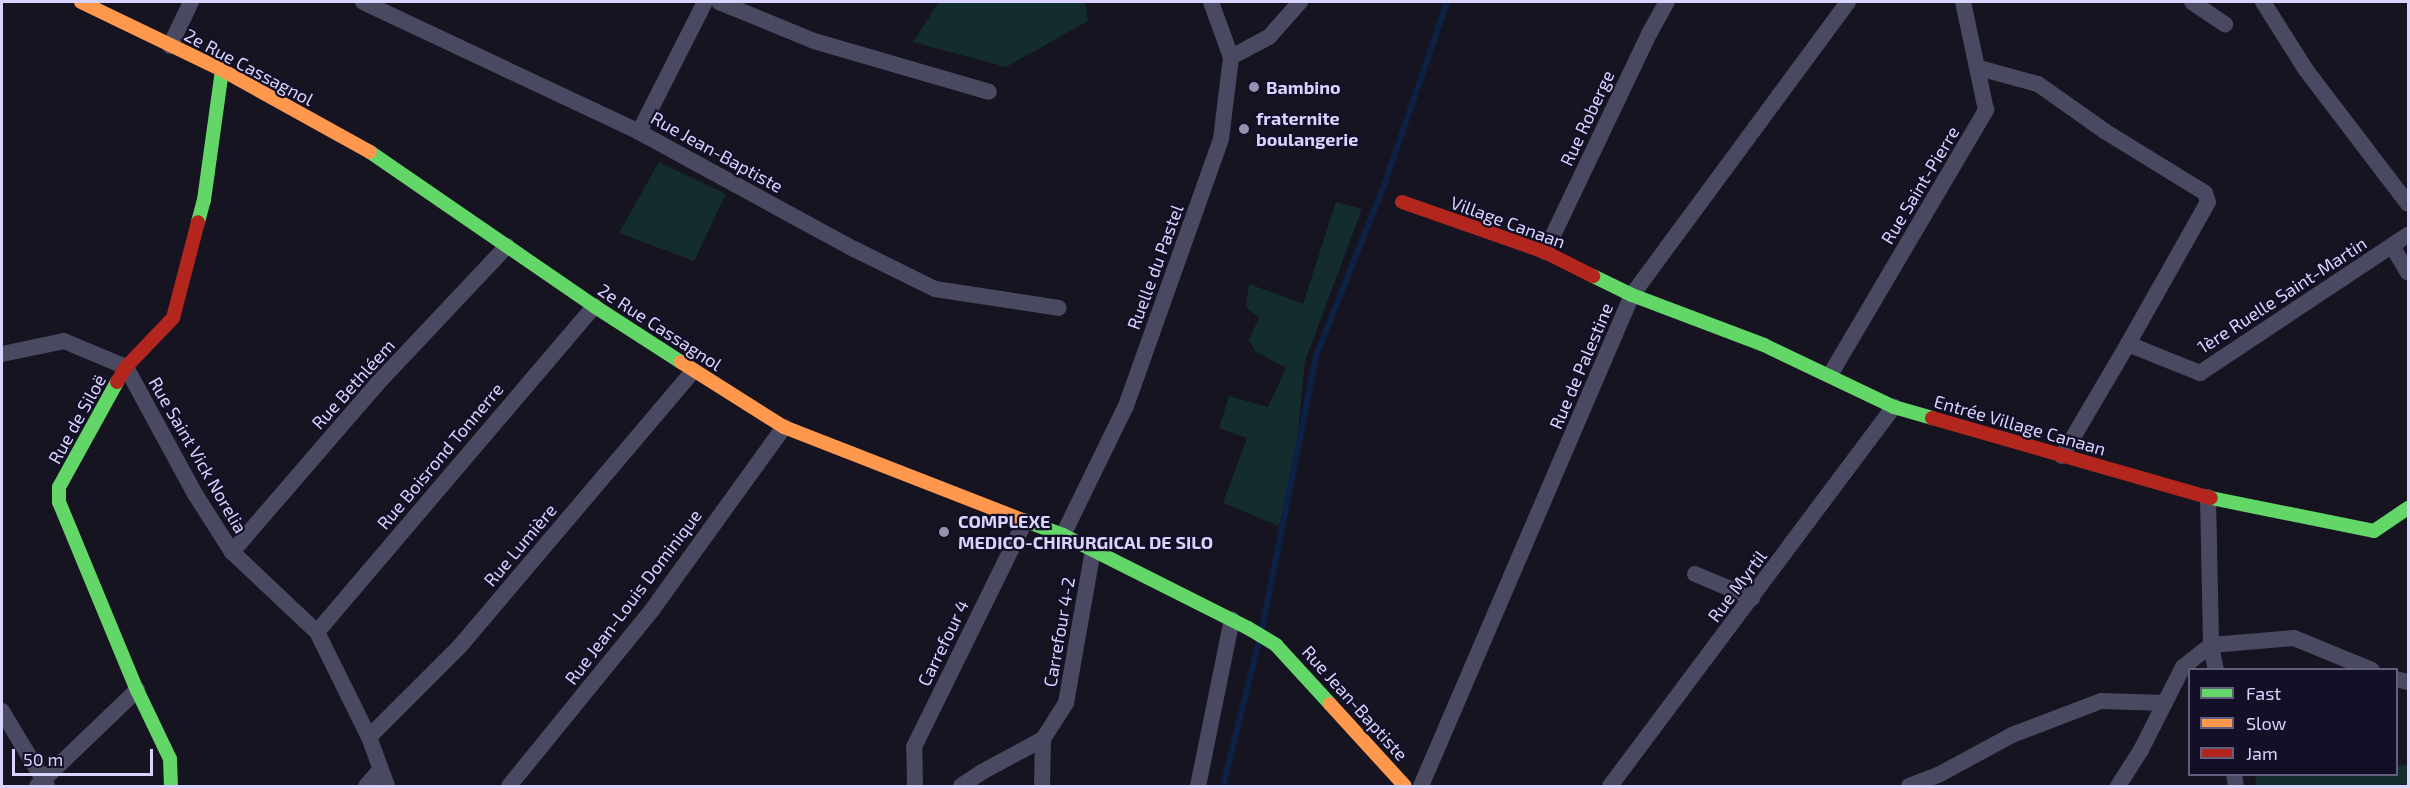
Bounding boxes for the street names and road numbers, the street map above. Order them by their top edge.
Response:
street label: 2e Rue Cassagnol [181,24,317,110]
street label: Rue Roberge [1555,67,1619,169]
street label: Rue Jean-Baptiste [647,107,787,197]
street label: Rue Saint-Pierre [1876,122,1964,248]
street label: Village Canaan [1448,191,1568,253]
street label: Ruelle du Pastel [1122,202,1188,332]
street label: 1ère Ruelle Saint-Martin [2193,232,2371,358]
street label: 2e Rue Cassagnol [594,279,726,375]
street label: Rue de Palestine [1545,300,1617,432]
street label: Rue Bethléem [307,335,399,433]
street label: Rue de Siloë [44,371,110,467]
street label: Rue Saint Vick Norelia [144,373,252,537]
street label: Rue Boisrond Tonnerre [372,378,508,534]
street label: Entrée Village Canaan [1931,390,2109,460]
street label: Rue Lumière [479,499,561,591]
street label: Rue Jean-Louis Dominique [560,505,706,689]
street label: Rue Myrtil [1703,546,1771,626]
street label: Carrefour 4-2 [1039,575,1079,689]
street label: Carrefour 4 [913,596,973,690]
street label: Rue Jean-Baptiste [1298,641,1412,765]

